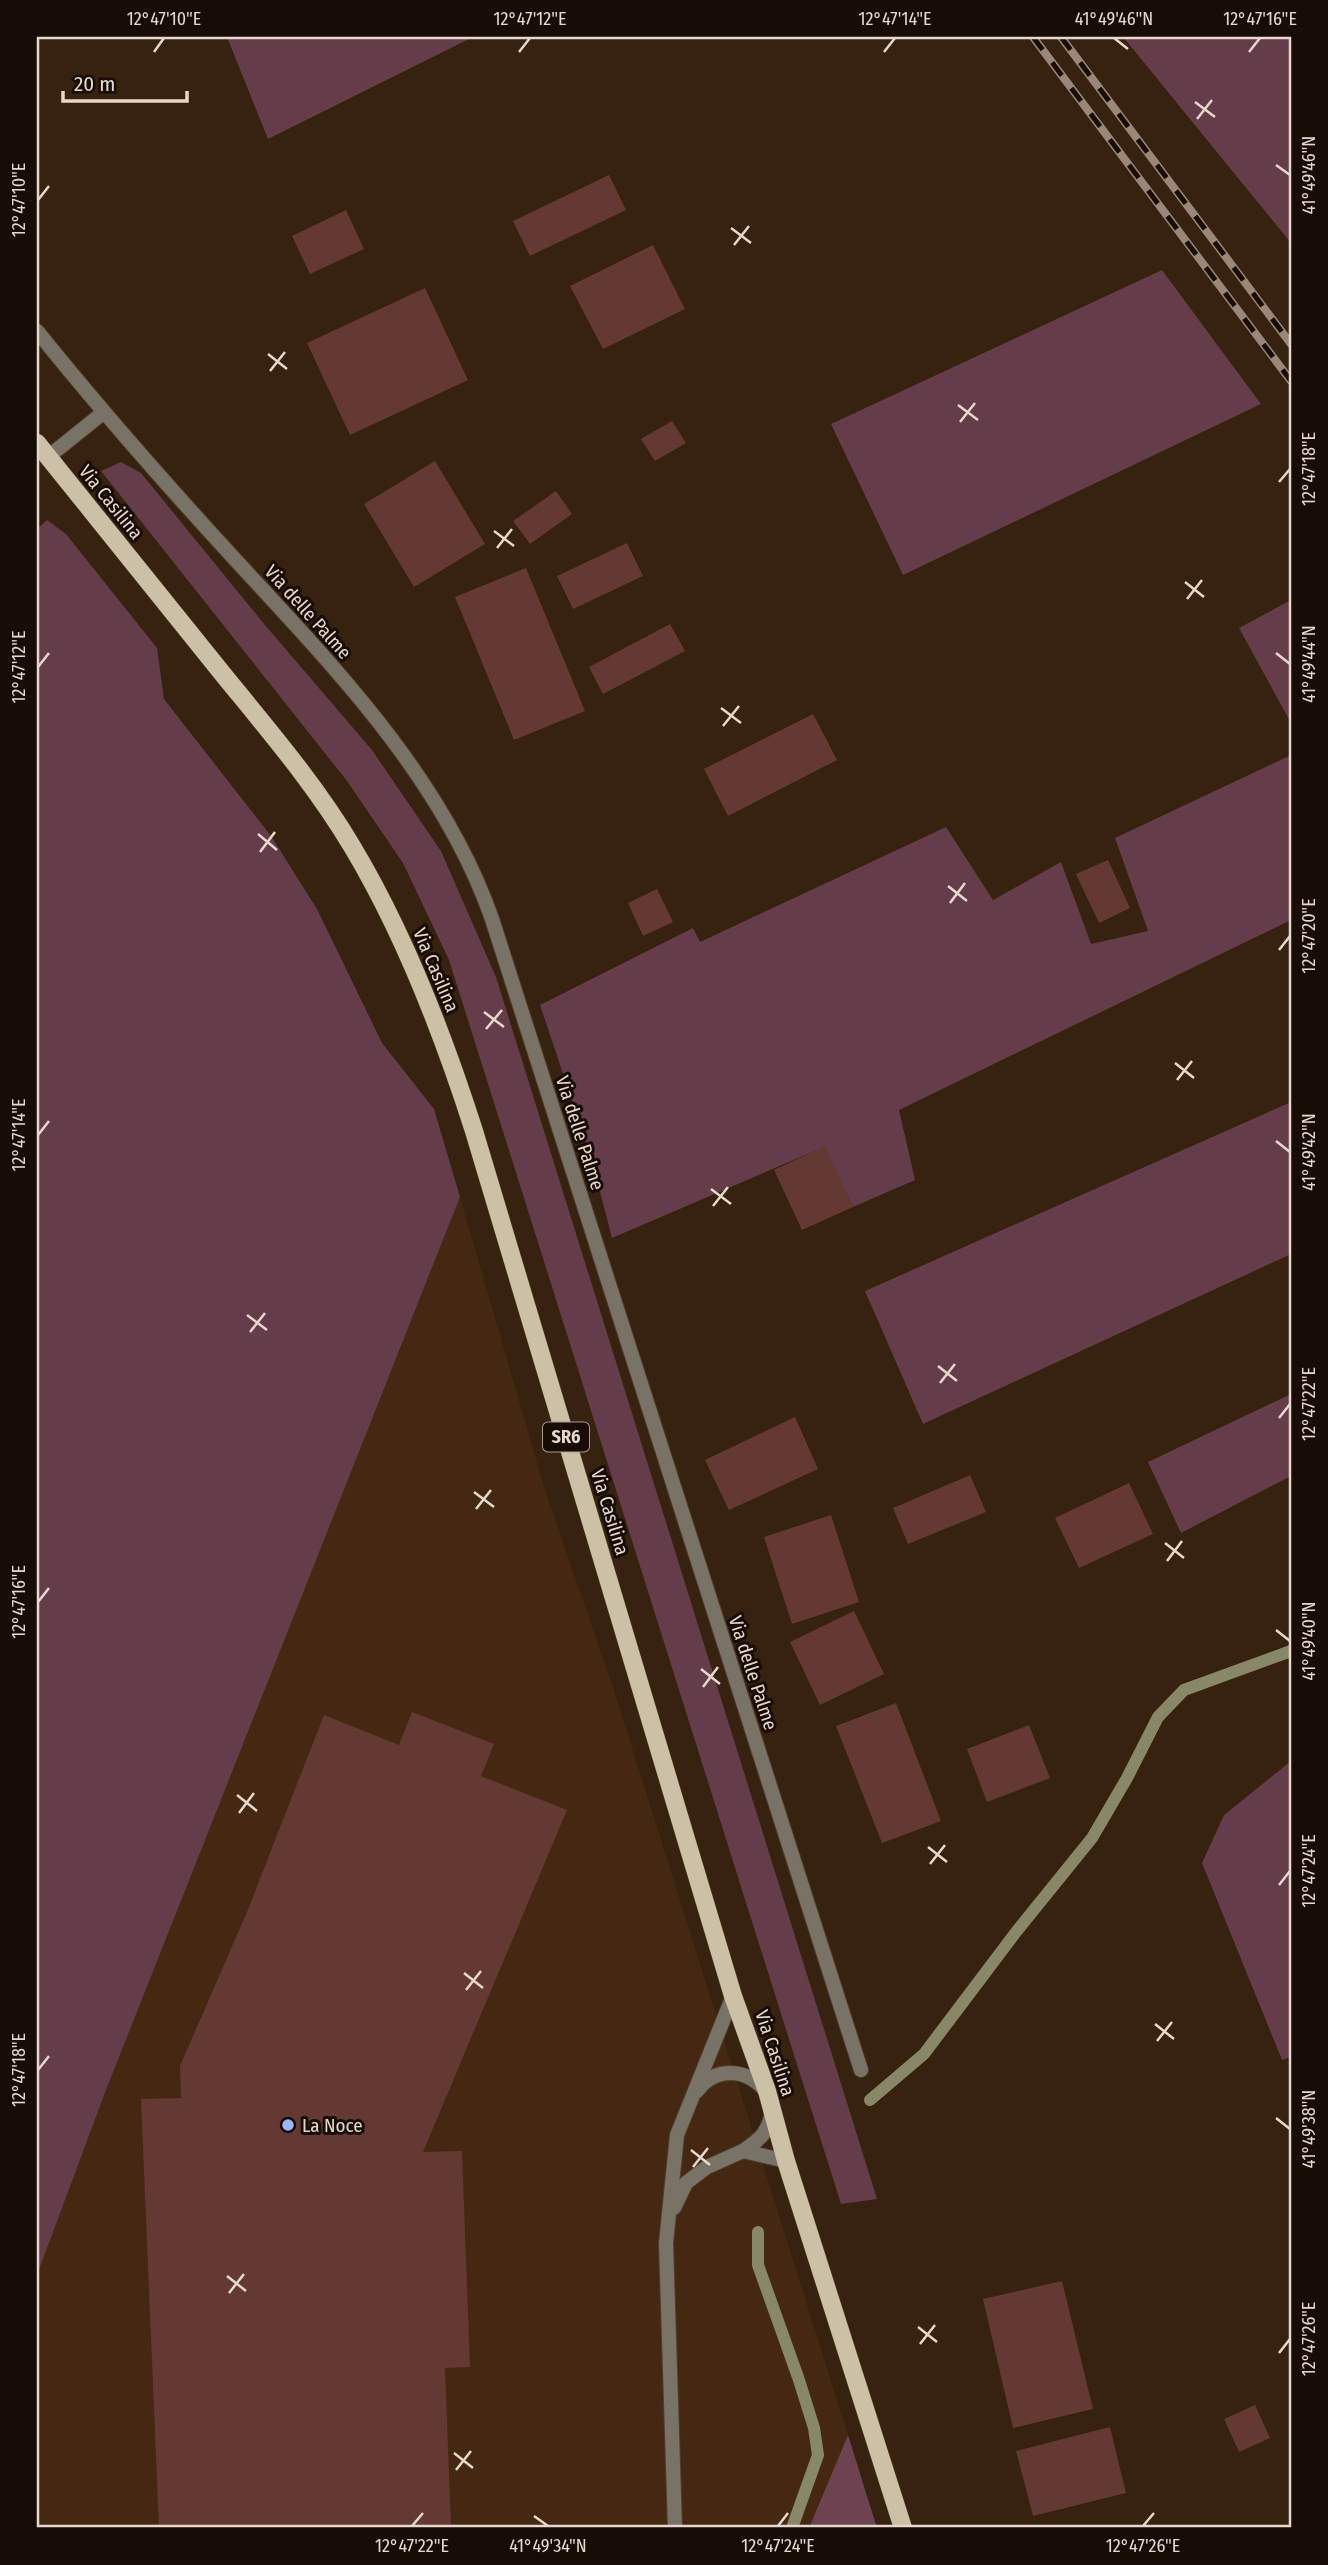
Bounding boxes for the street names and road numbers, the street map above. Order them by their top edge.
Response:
street label: Via Casilina [74,460,148,544]
street label: Via delle Palme [260,560,356,664]
street label: Via Casilina [408,925,464,1015]
street label: Via delle Palme [551,1073,609,1193]
road number: SR6 [543,1422,589,1452]
street label: Via Casilina [586,1466,634,1558]
street label: Via delle Palme [724,1613,782,1733]
street label: Via Casilina [750,2007,800,2099]

